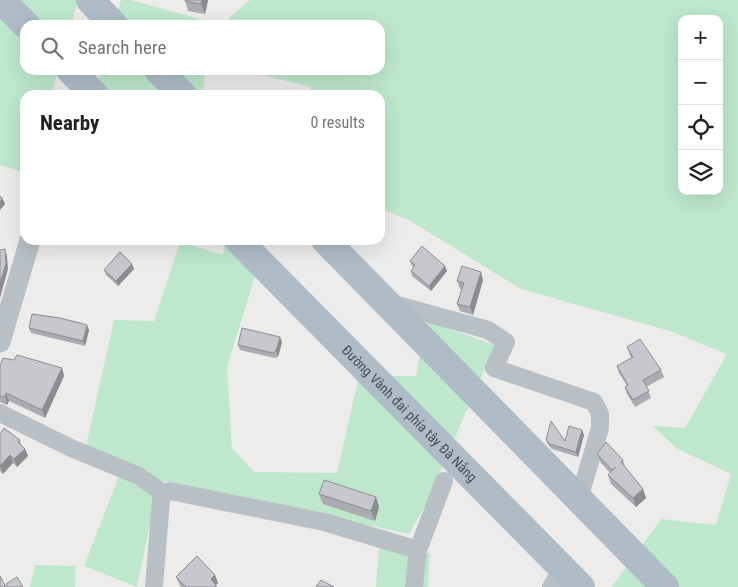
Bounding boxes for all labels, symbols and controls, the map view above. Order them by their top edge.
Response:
map controls [678,15,723,195]
button: + [678,15,723,60]
search box [20,20,385,75]
icon: search [38,34,66,62]
text: Search here [78,36,166,59]
button: − [678,60,723,105]
button: locate [678,105,723,150]
text: Nearby [40,111,99,135]
text: 0 results [310,113,365,132]
button: layers [678,150,723,195]
street label: Đường Vành đai phía tây Đà Nẵng [339,342,480,485]

